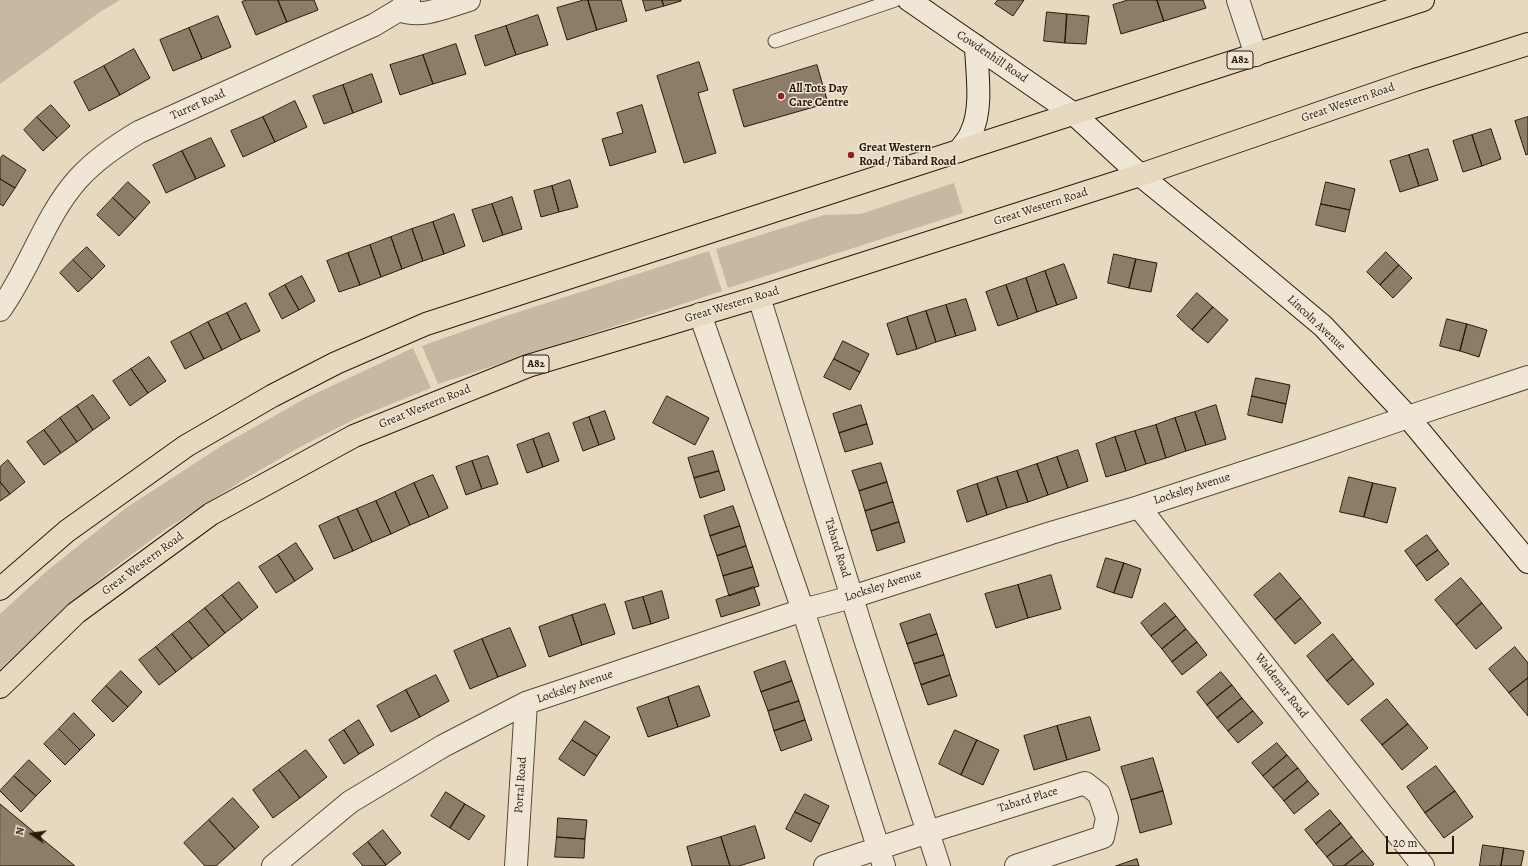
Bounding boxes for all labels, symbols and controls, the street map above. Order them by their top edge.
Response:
street label: Cowdenhill Road [954,28,1030,86]
road number: A82 [1227,51,1253,69]
street label: Great Western Road [1299,80,1397,126]
place label: All Tots Day Care Centre [789,82,848,110]
street label: Turret Road [168,87,228,123]
marker: All Tots Day Care Centre [776,91,786,101]
place label: Great Western Road / Tabard Road [859,141,956,169]
marker: Great Western Road / Tabard Road [846,150,856,160]
street label: Great Western Road [992,185,1090,229]
street label: Great Western Road [683,284,781,326]
street label: Lincoln Avenue [1284,292,1348,354]
road number: A82 [523,355,549,373]
street label: Great Western Road [377,382,473,432]
street label: Locksley Avenue [1152,470,1232,508]
street label: Tabard Road [821,516,853,580]
street label: Great Western Road [99,529,187,599]
street label: Locksley Avenue [843,567,923,605]
street label: Waldemar Road [1251,651,1311,721]
street label: Locksley Avenue [535,667,615,707]
street label: Portal Road [512,756,530,814]
street label: Tabard Place [996,784,1060,816]
north arrow [12,814,52,854]
text: N [12,826,28,837]
scale bar [1388,828,1456,854]
text: 20 m [1393,835,1417,851]

